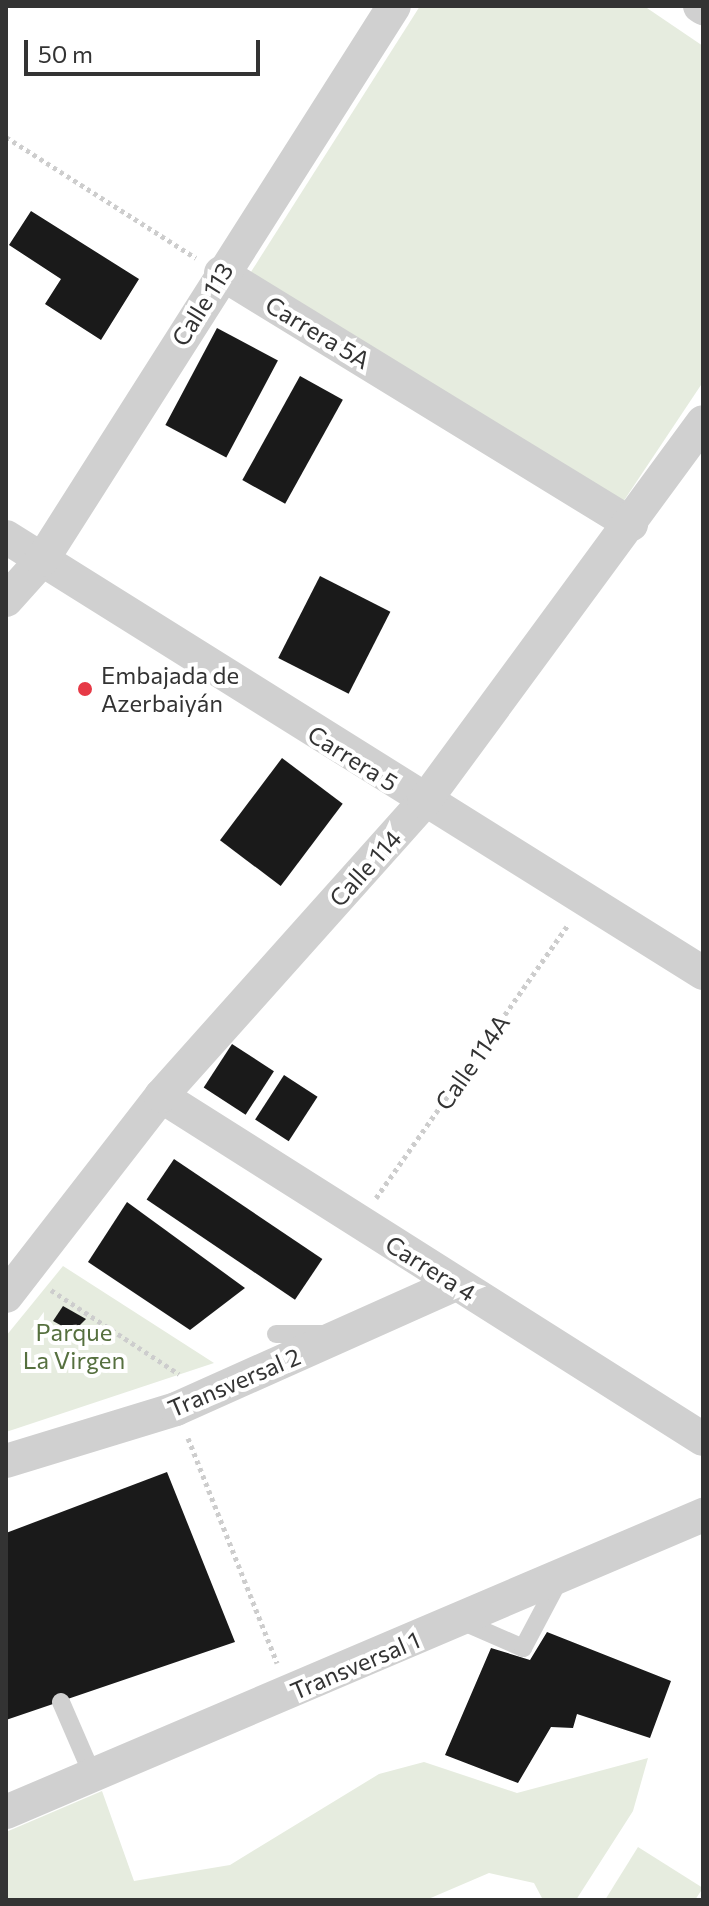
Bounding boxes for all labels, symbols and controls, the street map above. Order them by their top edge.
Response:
scale bar [28,24,264,74]
text: 50 m [38,39,93,68]
street label: Calle 113 [165,257,239,351]
street label: Carrera 5A [261,290,375,374]
place label: Embajada de Azerbaiyán [101,661,239,717]
marker: Embajada de Azerbaiyán [76,680,94,698]
street label: Carrera 5 [303,719,403,797]
street label: Calle 114 [323,824,407,912]
street label: Calle 114A [429,1009,515,1115]
street label: Carrera 4 [380,1229,482,1307]
park label: Parque La Virgen [23,1318,125,1374]
street label: Transversal 2 [164,1341,304,1423]
street label: Transversal 1 [286,1625,424,1705]

